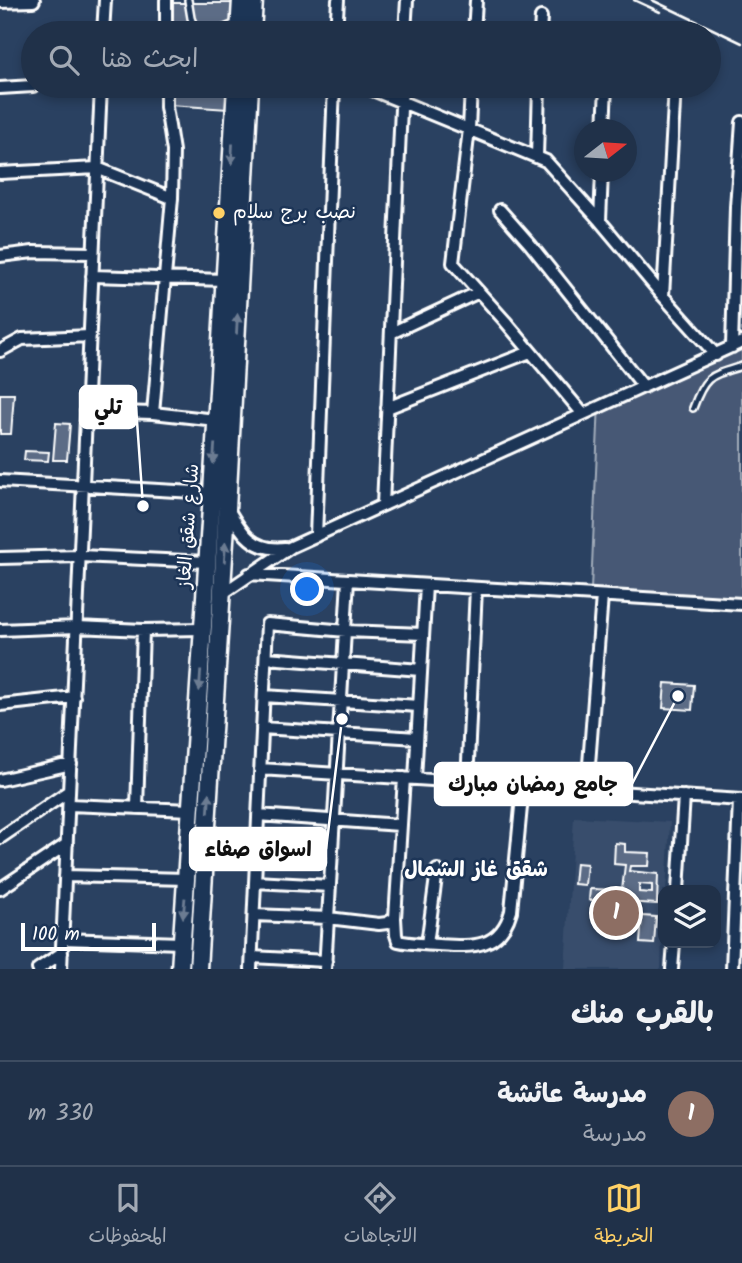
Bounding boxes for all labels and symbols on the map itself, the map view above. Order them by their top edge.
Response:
north arrow [574,119,637,182]
one-way arrow [227,143,238,165]
place label: نصب برج سلام [233,198,356,228]
marker: نصب برج سلام [211,205,227,221]
one-way arrow [232,313,243,335]
callout: تلي [80,386,136,428]
text: تلي [94,392,123,426]
one-way arrow [208,444,219,466]
street label: شارع شقق الغاز [170,463,208,591]
one-way arrow [220,540,231,562]
your location [290,572,324,606]
one-way arrow [194,671,205,693]
callout: جامع رمضان مبارك [435,763,632,805]
text: جامع رمضان مبارك [448,769,618,802]
one-way arrow [204,792,215,814]
callout: اسواق صفاء [190,828,326,870]
text: اسواق صفاء [204,834,312,867]
district label: شقق غاز الشمال [404,854,548,887]
pin: 1 [593,887,639,939]
one-way arrow [178,898,189,920]
scale bar [21,920,156,952]

